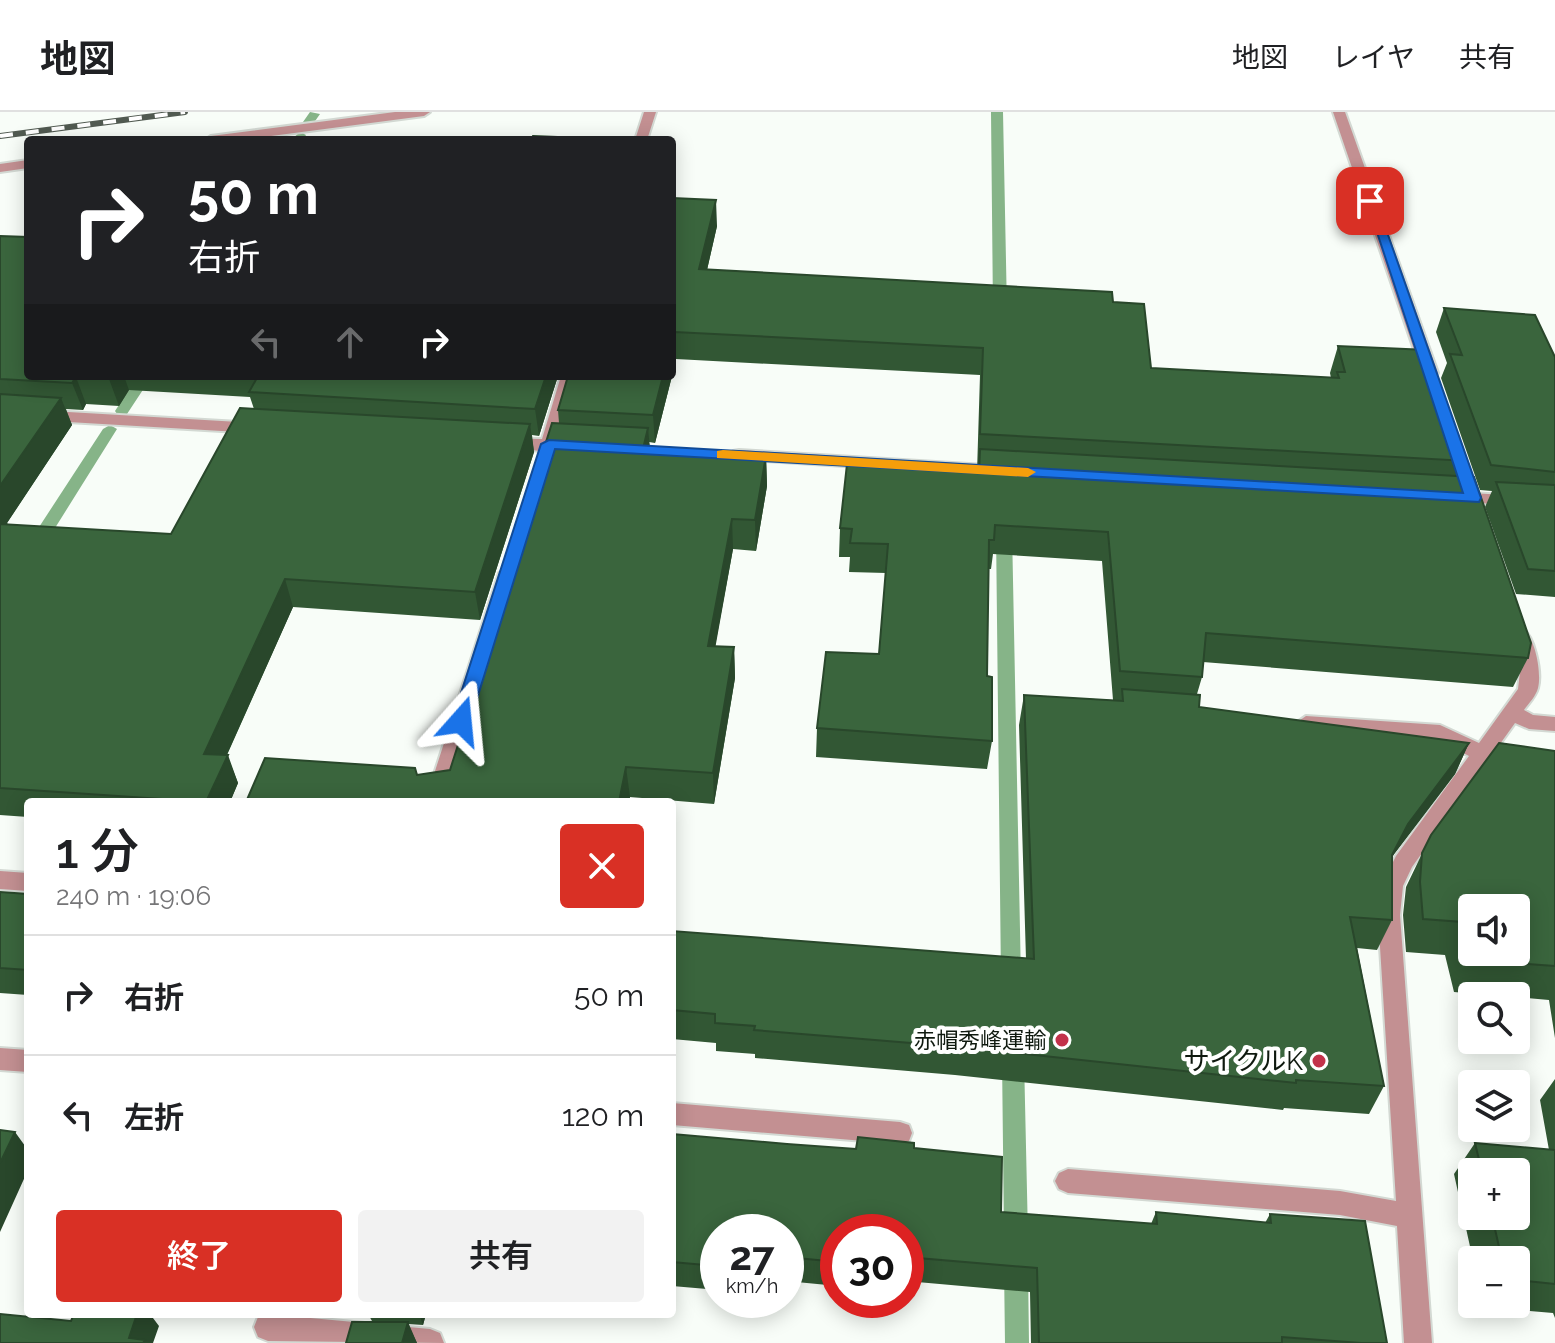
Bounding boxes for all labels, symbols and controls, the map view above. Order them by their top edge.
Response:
text: 地図 [40,36,116,81]
text: 地図 [1232,41,1288,74]
text: レイヤ [1332,41,1415,74]
text: 共有 [1459,41,1515,74]
text: 50 m [188,161,319,227]
pin [1336,167,1404,235]
icon: right [56,168,160,272]
icon: arrive [1348,179,1392,223]
text: 右折 [188,236,260,278]
icon: left [244,320,288,364]
icon: ahead [328,320,372,364]
icon: right [412,320,456,364]
position arrow [419,679,503,763]
text: 1 分 [56,823,138,879]
button: close [560,824,644,908]
text: 240 m · 19:06 [56,881,211,911]
map controls [1458,894,1530,1318]
button: sound [1458,894,1530,966]
icon: right [56,973,100,1017]
text: 50 m [574,978,644,1013]
text: 右折 [124,980,184,1015]
button: search [1458,982,1530,1054]
place label: 赤帽秀峰運輸 [914,1027,1046,1053]
marker: 赤帽秀峰運輸 [1053,1031,1071,1049]
place label: サイクルK [1184,1046,1303,1076]
marker: サイクルK [1310,1052,1328,1070]
button: layers [1458,1070,1530,1142]
icon: left [56,1093,100,1137]
text: 120 m [562,1098,644,1133]
text: 左折 [124,1100,184,1135]
button: + [1458,1158,1530,1230]
button: 終了 [56,1210,342,1302]
button: 共有 [358,1210,644,1302]
speed limit sign: 30 [820,1214,924,1318]
text: 27 [729,1232,774,1279]
button: − [1458,1246,1530,1318]
text: km/h [726,1274,778,1298]

